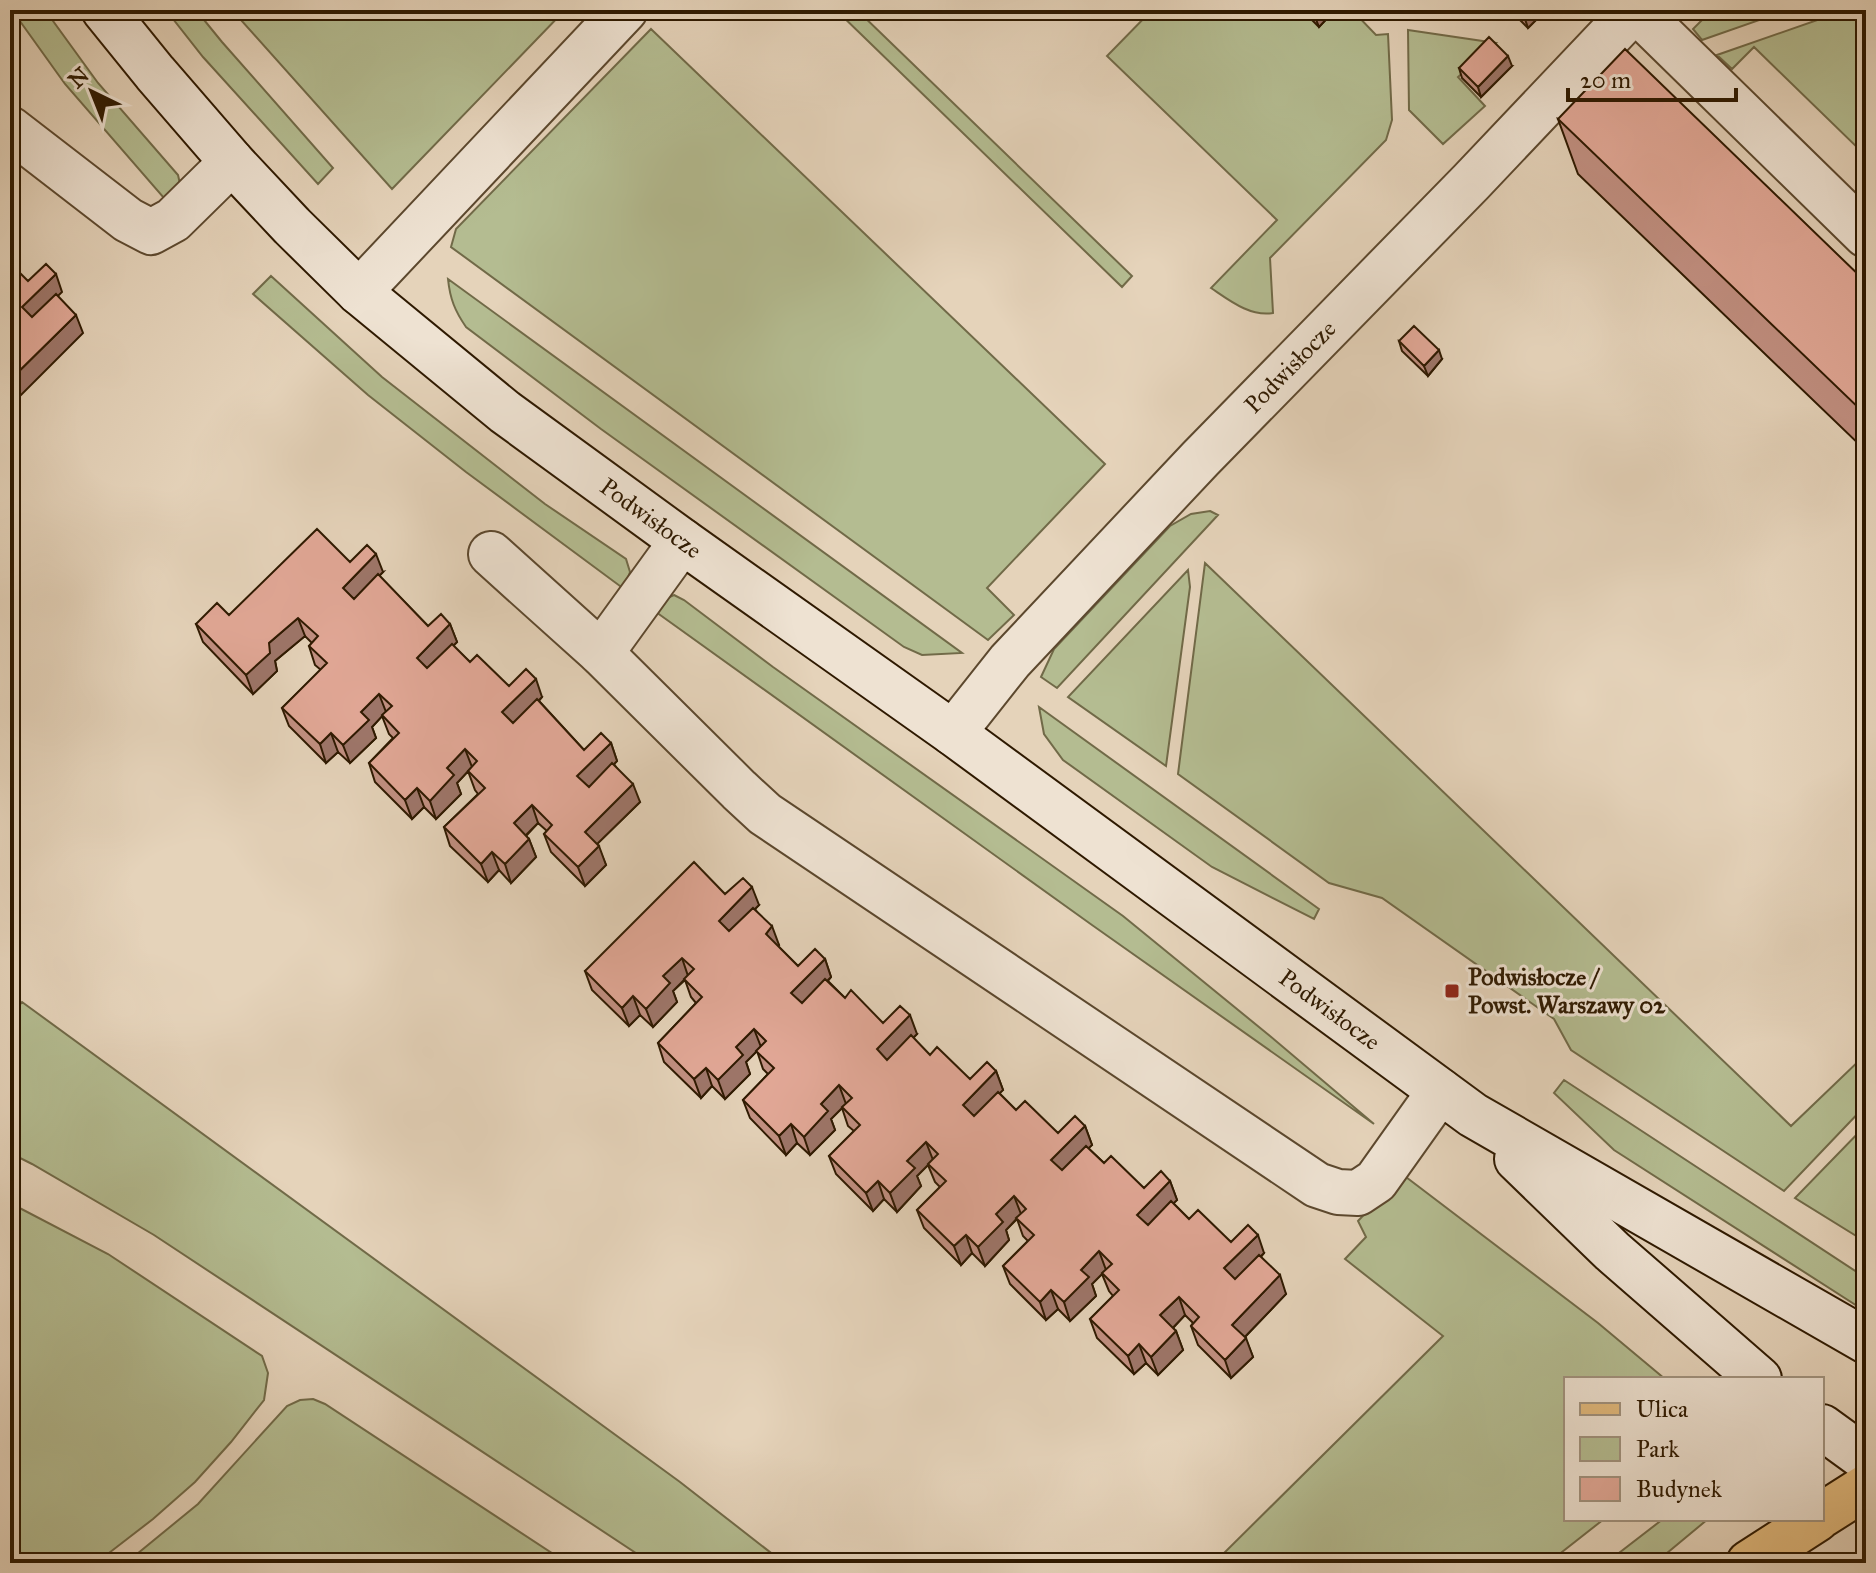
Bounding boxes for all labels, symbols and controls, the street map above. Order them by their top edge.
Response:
north arrow [52,52,132,132]
scale bar [1568,52,1736,102]
text: N [63,61,95,94]
text: 20 m [1580,65,1631,95]
street label: Podwisłocze [1238,314,1342,420]
street label: Podwisłocze [594,471,708,565]
place label: Podwisłocze / Powst. Warszawy 02 [1468,962,1666,1020]
street label: Podwisłocze [1273,963,1386,1057]
marker: Podwisłocze / Powst. Warszawy 02 [1443,982,1461,1000]
legend [1564,1377,1824,1521]
text: Ulica [1636,1394,1689,1424]
text: Park [1636,1434,1680,1464]
text: Budynek [1636,1474,1723,1504]

